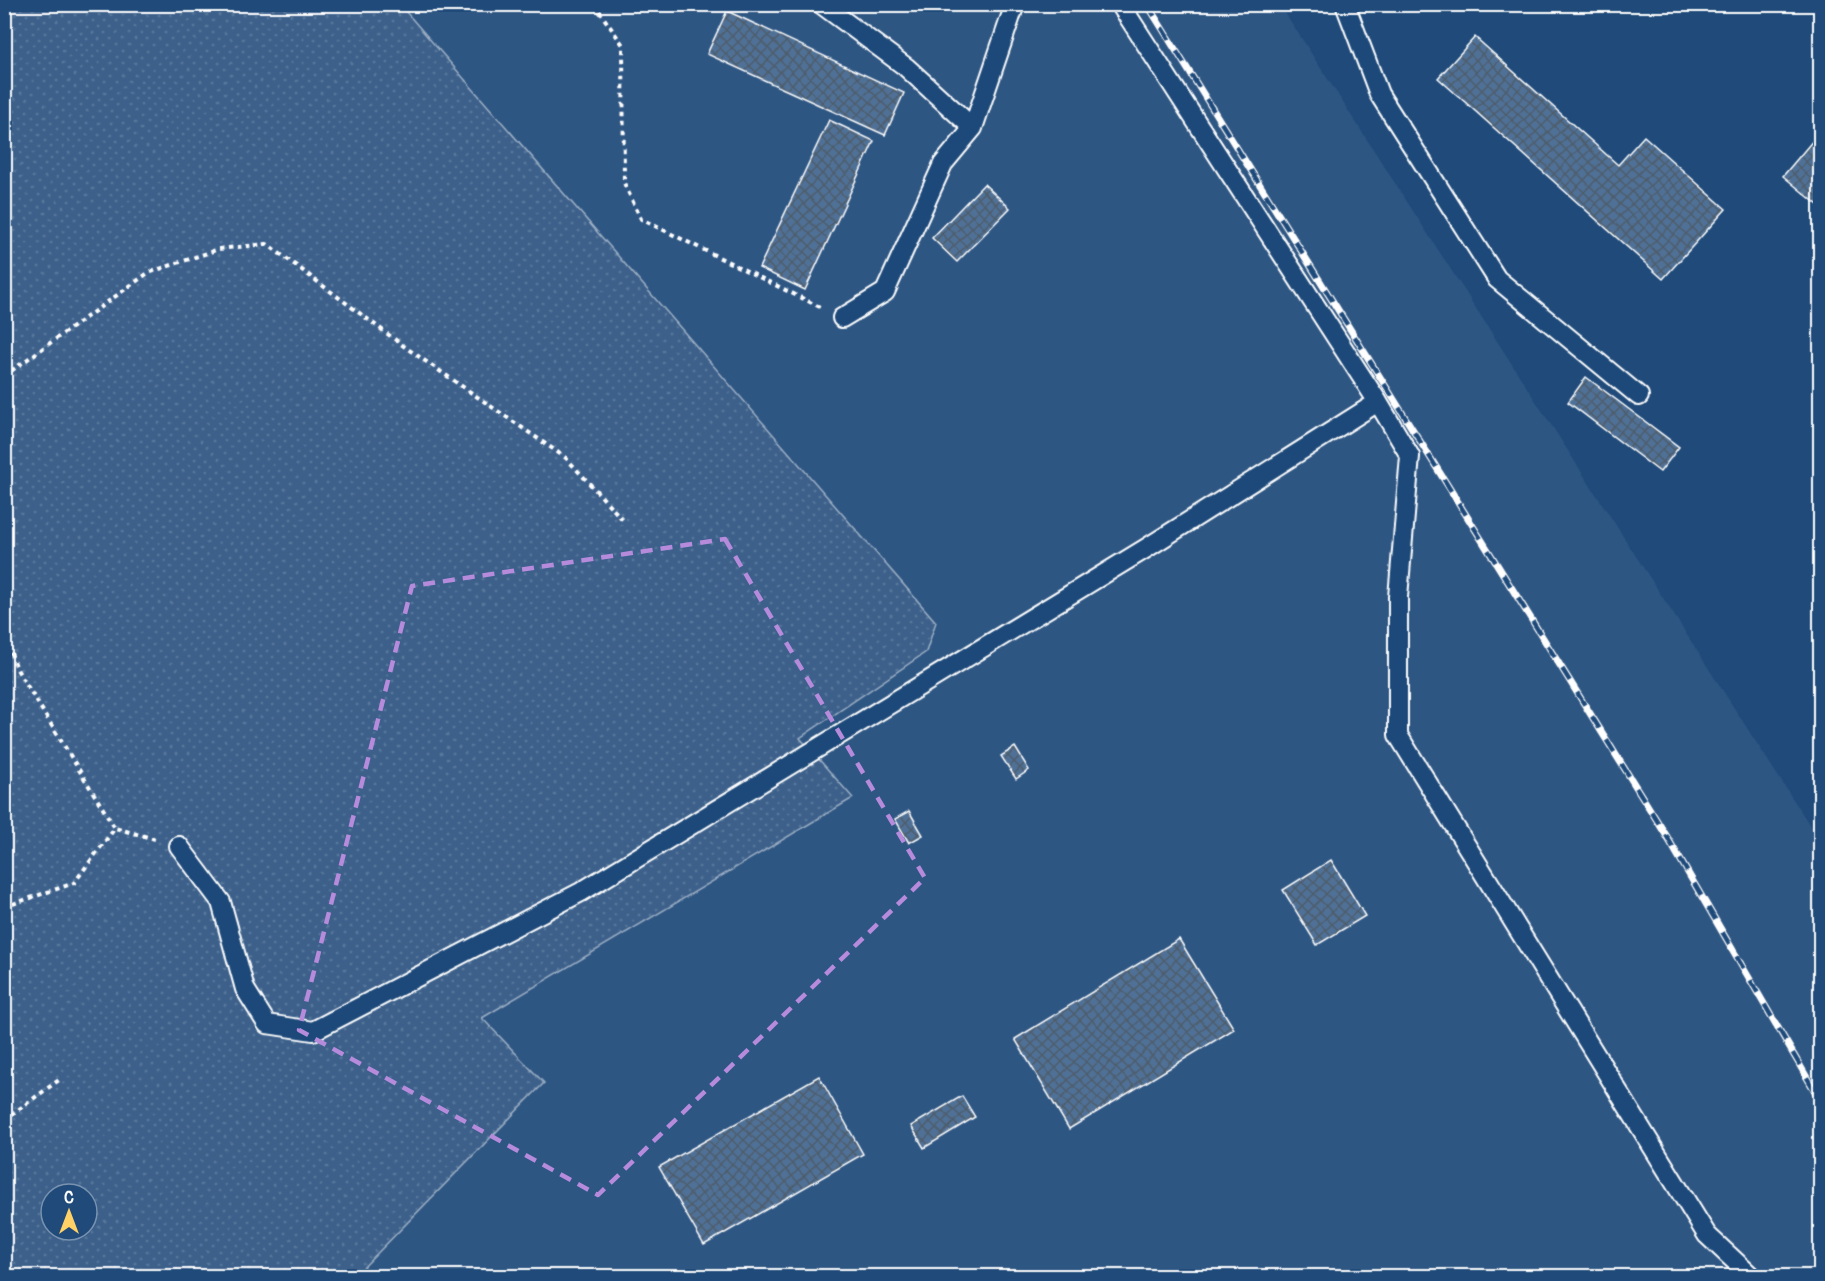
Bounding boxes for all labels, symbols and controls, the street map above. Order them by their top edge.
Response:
north arrow [39,1182,99,1242]
text: С [64,1188,74,1208]

